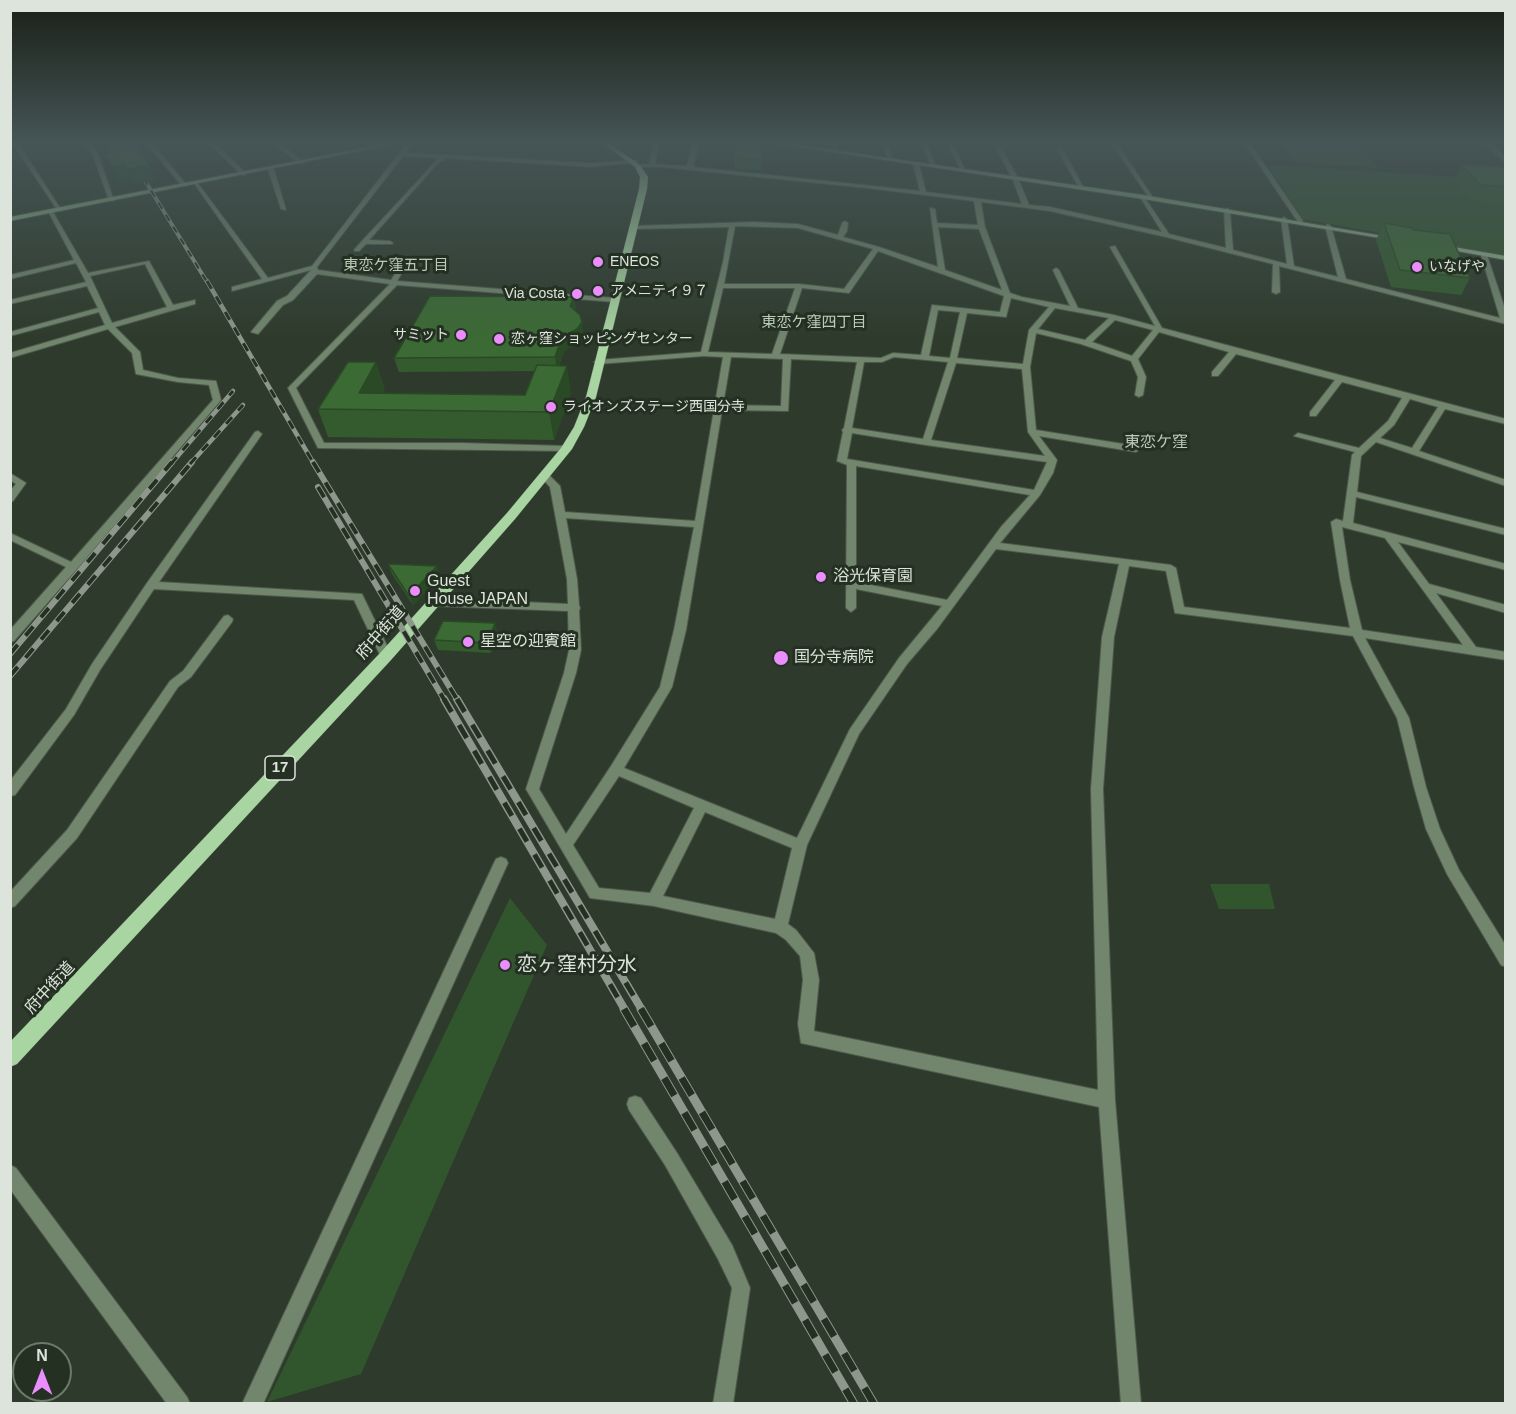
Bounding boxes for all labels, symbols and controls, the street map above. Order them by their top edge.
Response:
place label: ENEOS [610,254,659,270]
marker: ENEOS [591,255,605,269]
district label: 東恋ケ窪五丁目 [344,257,448,275]
place label: いなげや [1429,259,1485,275]
marker: いなげや [1410,260,1424,274]
place label: アメニティ９７ [610,283,708,299]
marker: アメニティ９７ [591,284,605,298]
place label: Via Costa [505,286,565,302]
marker: Via Costa [570,287,584,301]
district label: 東恋ケ窪四丁目 [762,314,866,332]
place label: サミット [393,327,449,343]
marker: サミット [454,328,468,342]
place label: 恋ヶ窪ショッピングセンター [511,331,693,347]
marker: 恋ヶ窪ショッピングセンター [492,332,506,346]
place label: ライオンズステージ西国分寺 [563,399,745,415]
marker: ライオンズステージ西国分寺 [544,400,558,414]
district label: 東恋ケ窪 [1124,433,1188,453]
place label: 浴光保育園 [833,567,913,587]
marker: 浴光保育園 [814,570,828,584]
place label: Guest House JAPAN [427,572,528,610]
marker: Guest House JAPAN [408,584,422,598]
street label: 府中街道 [353,603,409,663]
place label: 星空の迎賓館 [480,632,576,652]
marker: 星空の迎賓館 [461,635,475,649]
place label: 国分寺病院 [794,648,874,668]
marker: 国分寺病院 [772,649,790,667]
road number: 17 [265,756,295,780]
place label: 恋ヶ窪村分水 [517,953,637,977]
street label: 府中街道 [21,958,79,1018]
marker: 恋ヶ窪村分水 [498,958,512,972]
north arrow [12,1342,72,1402]
text: N [36,1347,48,1364]

